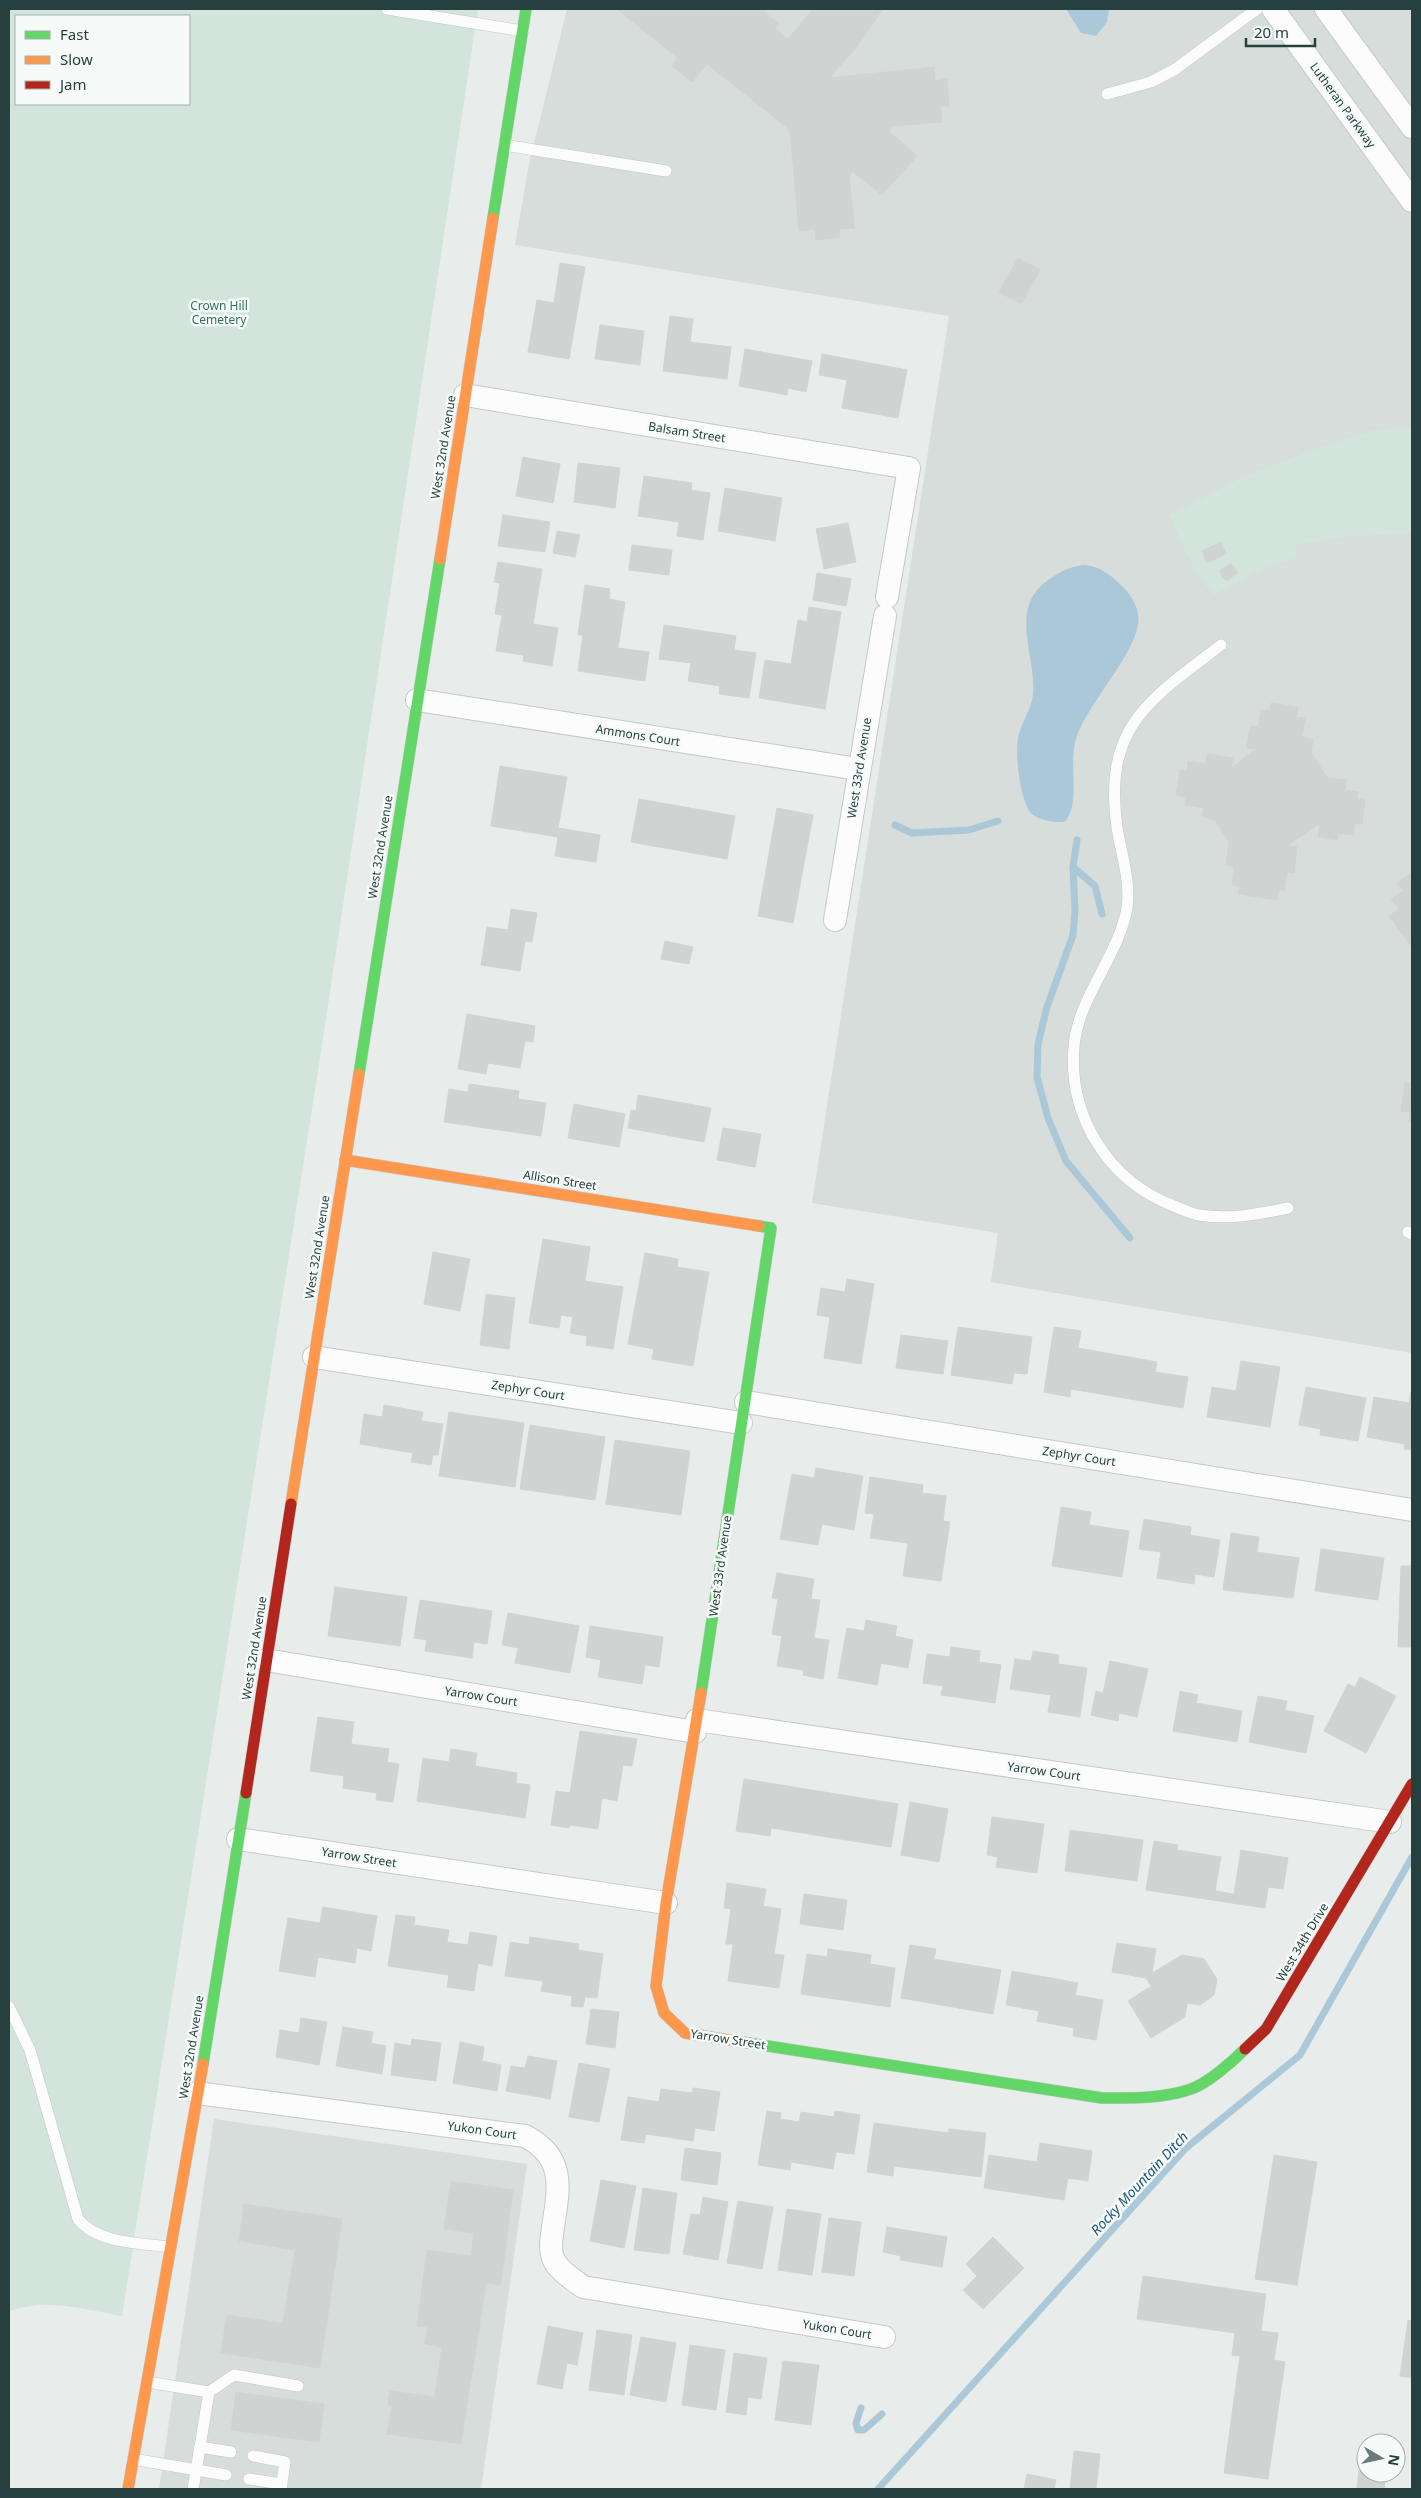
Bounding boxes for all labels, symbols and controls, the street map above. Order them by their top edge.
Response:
legend [15,15,190,105]
scale bar [1246,15,1315,47]
text: 20 m [1254,22,1289,42]
text: Fast [60,24,89,44]
text: Slow [60,49,93,69]
street label: Lutheran Parkway [1306,59,1380,152]
text: Jam [58,74,87,94]
park label: Crown Hill Cemetery [190,297,248,328]
street label: West 32nd Avenue [426,394,460,500]
street label: Balsam Street [647,418,727,447]
street label: West 33rd Avenue [843,716,875,820]
street label: Ammons Court [595,720,682,750]
street label: West 32nd Avenue [363,794,397,900]
street label: Allison Street [522,1166,599,1194]
street label: West 32nd Avenue [300,1194,334,1300]
street label: Zephyr Court [490,1376,567,1404]
street label: Zephyr Court [1041,1442,1118,1470]
street label: West 33rd Avenue [704,1514,736,1618]
street label: West 32nd Avenue [237,1595,271,1701]
street label: Yarrow Court [443,1682,519,1710]
street label: Yarrow Court [1006,1757,1082,1785]
street label: Yarrow Street [320,1843,398,1871]
street label: West 34th Drive [1272,1899,1332,1985]
street label: West 32nd Avenue [174,1994,208,2100]
street label: Yarrow Street [689,2025,767,2053]
street label: Yukon Court [446,2117,518,2143]
water label: Rocky Mountain Ditch [1086,2127,1192,2239]
street label: Yukon Court [801,2315,873,2343]
north arrow [1356,2433,1406,2483]
text: N [1384,2453,1405,2467]

